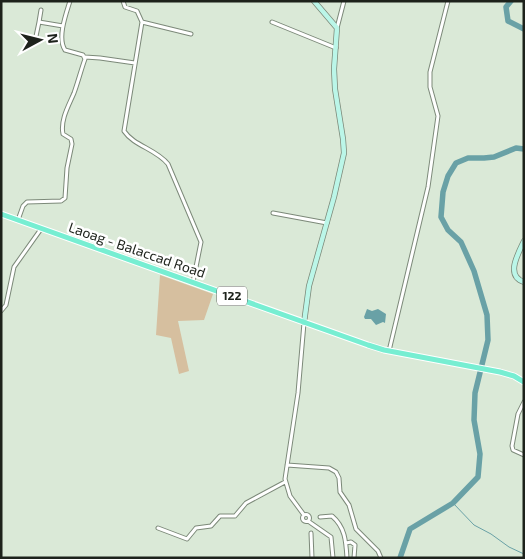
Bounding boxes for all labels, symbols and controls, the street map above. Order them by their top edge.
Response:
north arrow [15,15,65,65]
text: N [44,32,62,44]
street label: Laoag - Balaccad Road [66,218,208,281]
road number: 122 [217,286,247,306]

